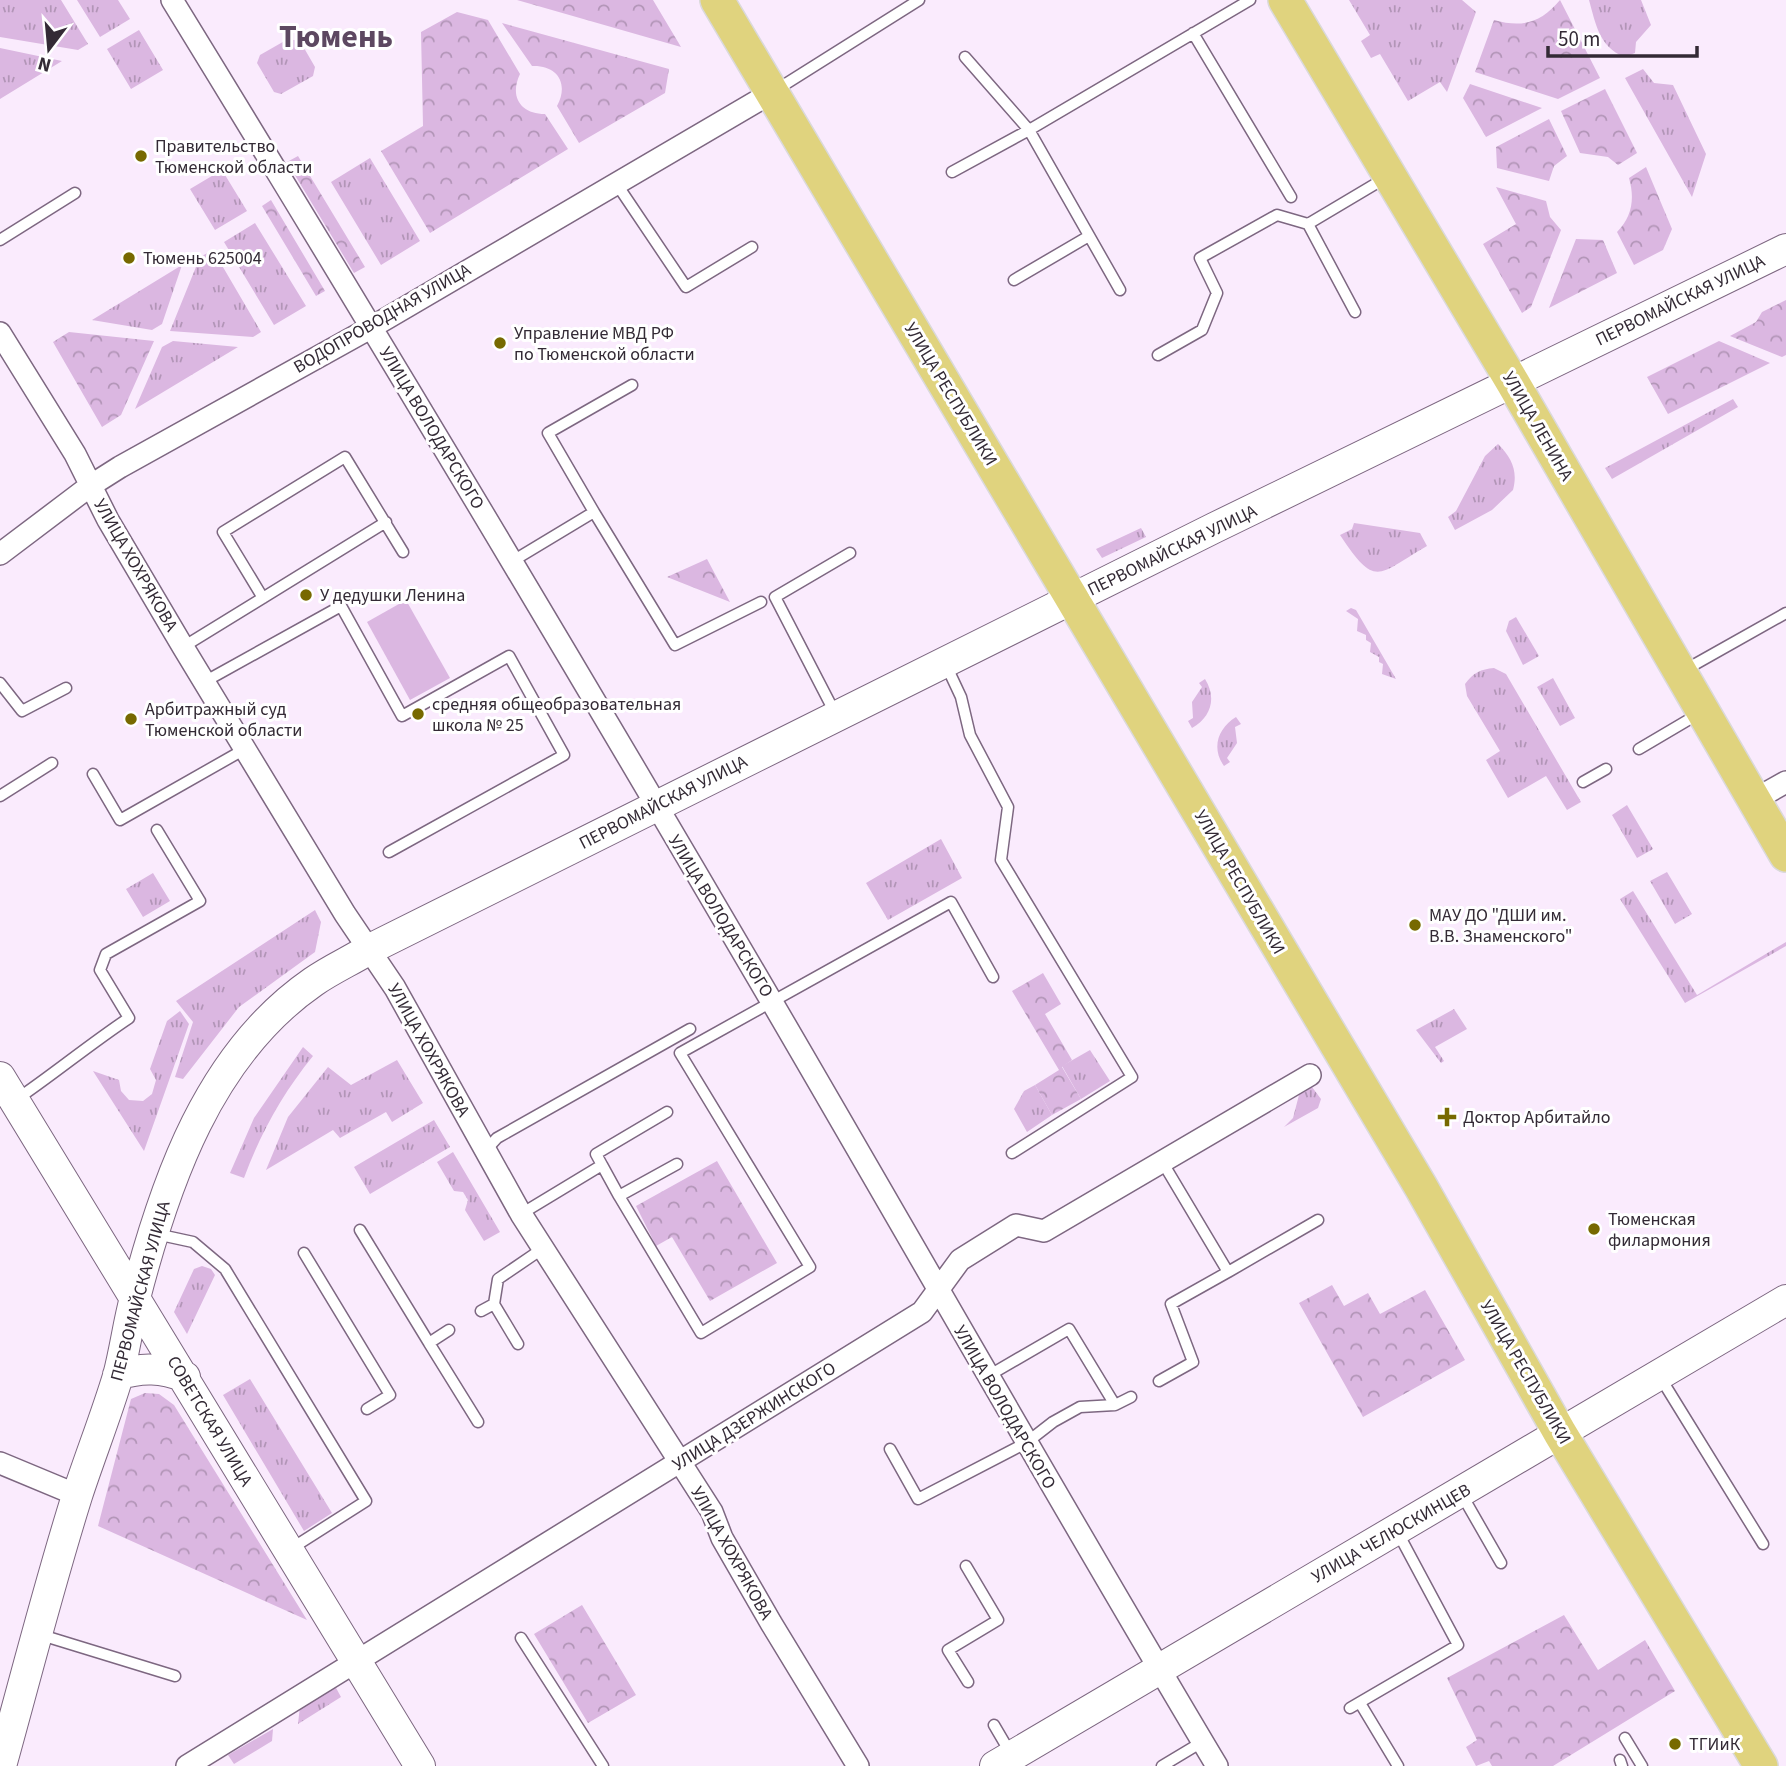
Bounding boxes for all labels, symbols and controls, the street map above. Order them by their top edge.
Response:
north arrow [14,14,84,84]
district label: Тюмень [279,14,393,60]
scale bar [1548,14,1697,58]
text: 50 m [1558,24,1600,54]
text: N [35,49,55,79]
place label: Правительство Тюменской области [155,134,312,180]
marker: Правительство Тюменской области [133,148,149,164]
place label: Тюмень 625004 [143,246,262,271]
street label: ПЕРВОМАЙСКАЯ УЛИЦА [1591,248,1769,352]
marker: Тюмень 625004 [121,250,137,266]
street label: ВОДОПРОВОДНАЯ УЛИЦА [289,257,476,379]
street label: УЛИЦА РЕСПУБЛИКИ [898,318,1003,471]
place label: Управление МВД РФ по Тюменской области [514,321,695,367]
marker: Управление МВД РФ по Тюменской области [492,335,508,351]
street label: УЛИЦА ВОЛОДАРСКОГО [373,342,490,514]
street label: УЛИЦА ЛЕНИНА [1496,367,1579,486]
street label: УЛИЦА ХОХРЯКОВА [87,494,184,636]
street label: ПЕРВОМАЙСКАЯ УЛИЦА [1083,498,1261,602]
place label: У дедушки Ленина [320,583,465,608]
marker: У дедушки Ленина [298,587,314,603]
place label: средняя общеобразовательная школа № 25 [432,692,681,738]
place label: Арбитражный суд Тюменской области [145,697,302,743]
marker: средняя общеобразовательная школа № 25 [410,706,426,722]
marker: Арбитражный суд Тюменской области [123,711,139,727]
street label: ПЕРВОМАЙСКАЯ УЛИЦА [575,749,752,856]
street label: УЛИЦА РЕСПУБЛИКИ [1188,805,1291,959]
street label: УЛИЦА ВОЛОДАРСКОГО [662,830,779,1002]
place label: МАУ ДО "ДШИ им. В.В. Знаменского" [1429,903,1572,949]
marker: МАУ ДО "ДШИ им. В.В. Знаменского" [1407,917,1423,933]
street label: УЛИЦА ХОХРЯКОВА [381,979,476,1122]
place label: Доктор Арбитайло [1463,1105,1611,1130]
marker: Доктор Арбитайло [1437,1107,1457,1127]
street label: ПЕРВОМАЙСКАЯ УЛИЦА [104,1198,177,1384]
place label: Тюменская филармония [1608,1207,1711,1253]
marker: Тюменская филармония [1586,1221,1602,1237]
street label: УЛИЦА РЕСПУБЛИКИ [1474,1295,1577,1449]
street label: УЛИЦА ВОЛОДАРСКОГО [947,1321,1062,1494]
street label: СОВЕТСКАЯ УЛИЦА [161,1351,259,1491]
street label: УЛИЦА ДЗЕРЖИНСКОГО [668,1356,841,1477]
street label: УЛИЦА ЧЕЛЮСКИНЦЕВ [1307,1478,1475,1589]
street label: УЛИЦА ХОХРЯКОВА [684,1482,779,1625]
place label: ТГИиК [1689,1732,1741,1757]
marker: ТГИиК [1667,1736,1683,1752]

